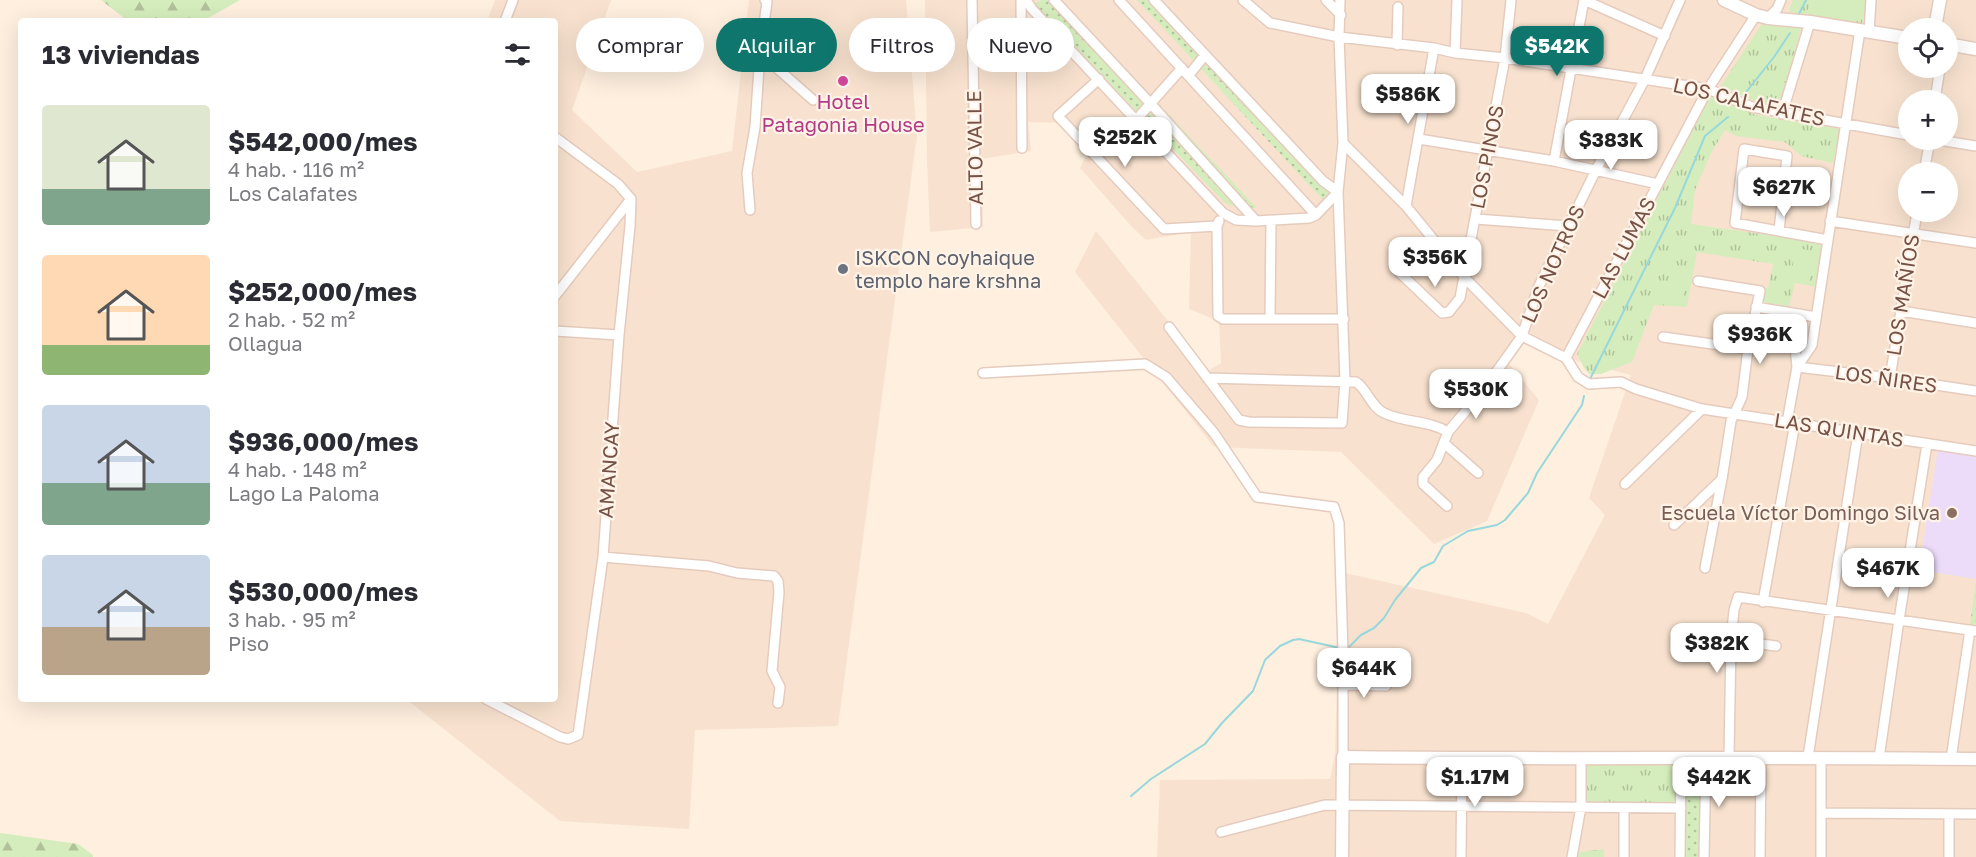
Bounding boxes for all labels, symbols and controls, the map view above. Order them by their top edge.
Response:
chip: Comprar [576,18,704,72]
chip: Alquilar [716,18,837,72]
chip: Filtros [849,18,955,72]
chip: Nuevo [967,18,1074,72]
map controls [1898,18,1958,222]
button: locate [1898,18,1958,78]
pin: $542K [1515,26,1599,77]
text: $542K [1525,33,1589,57]
icon: filters [501,38,534,71]
text: 13 viviendas [42,39,200,70]
street label: LOS CALAFATES [1671,72,1827,130]
marker: Hotel Patagonia House [836,74,850,88]
pin: $586K [1366,74,1450,125]
text: $586K [1375,81,1441,105]
place label: Hotel Patagonia House [761,89,925,136]
street label: ALTO VALLE [961,90,987,206]
button: + [1898,90,1958,150]
street label: LOS PINOS [1464,103,1508,211]
pin: $252K [1083,117,1167,168]
pin: $383K [1569,120,1653,171]
text: $252K [1093,124,1157,148]
text: $542,000/mes [228,126,418,157]
text: $383K [1578,127,1644,151]
icon: home [90,129,162,201]
text: 4 hab. · 116 m² [228,157,364,181]
button: − [1898,162,1958,222]
pin: $627K [1742,167,1826,218]
text: $627K [1752,174,1816,198]
text: Los Calafates [228,181,358,205]
street label: LAS LUMAS [1586,193,1660,302]
street label: LOS NOTROS [1515,201,1589,326]
street label: LOS MAÑÍOS [1881,232,1923,357]
pin: $356K [1393,237,1477,288]
text: $356K [1403,244,1468,268]
place label: ISKCON coyhaique templo hare krshna [855,245,1041,292]
marker: ISKCON coyhaique templo hare krshna [836,262,850,276]
text: $252,000/mes [228,276,417,307]
icon: home [90,279,162,351]
text: 2 hab. · 52 m² [228,307,355,331]
pin: $936K [1718,314,1802,365]
text: $936K [1727,321,1793,345]
text: Ollagua [228,331,303,355]
street label: LOS ÑIRES [1833,359,1939,397]
pin: $530K [1434,369,1518,420]
text: $530K [1443,376,1509,400]
street label: LAS QUINTAS [1773,407,1906,451]
street label: AMANCAY [593,421,623,519]
text: $936,000/mes [228,426,418,457]
icon: home [90,429,162,501]
text: 4 hab. · 148 m² [228,457,367,481]
text: Lago La Paloma [228,481,380,505]
place label: Escuela Víctor Domingo Silva [1661,500,1940,524]
marker: Escuela Víctor Domingo Silva [1945,506,1959,520]
pin: $467K [1846,548,1930,599]
text: $467K [1856,555,1920,579]
text: $530,000/mes [228,576,418,607]
icon: home [90,579,162,651]
text: 3 hab. · 95 m² [228,607,356,631]
pin: $382K [1675,623,1759,674]
text: $382K [1684,630,1750,654]
text: Piso [228,631,269,655]
pin: $644K [1322,648,1406,699]
text: $644K [1331,655,1397,679]
pin: $1.17M [1426,757,1524,808]
pin: $442K [1677,757,1761,808]
text: $1.17M [1440,764,1510,788]
text: $442K [1686,764,1752,788]

